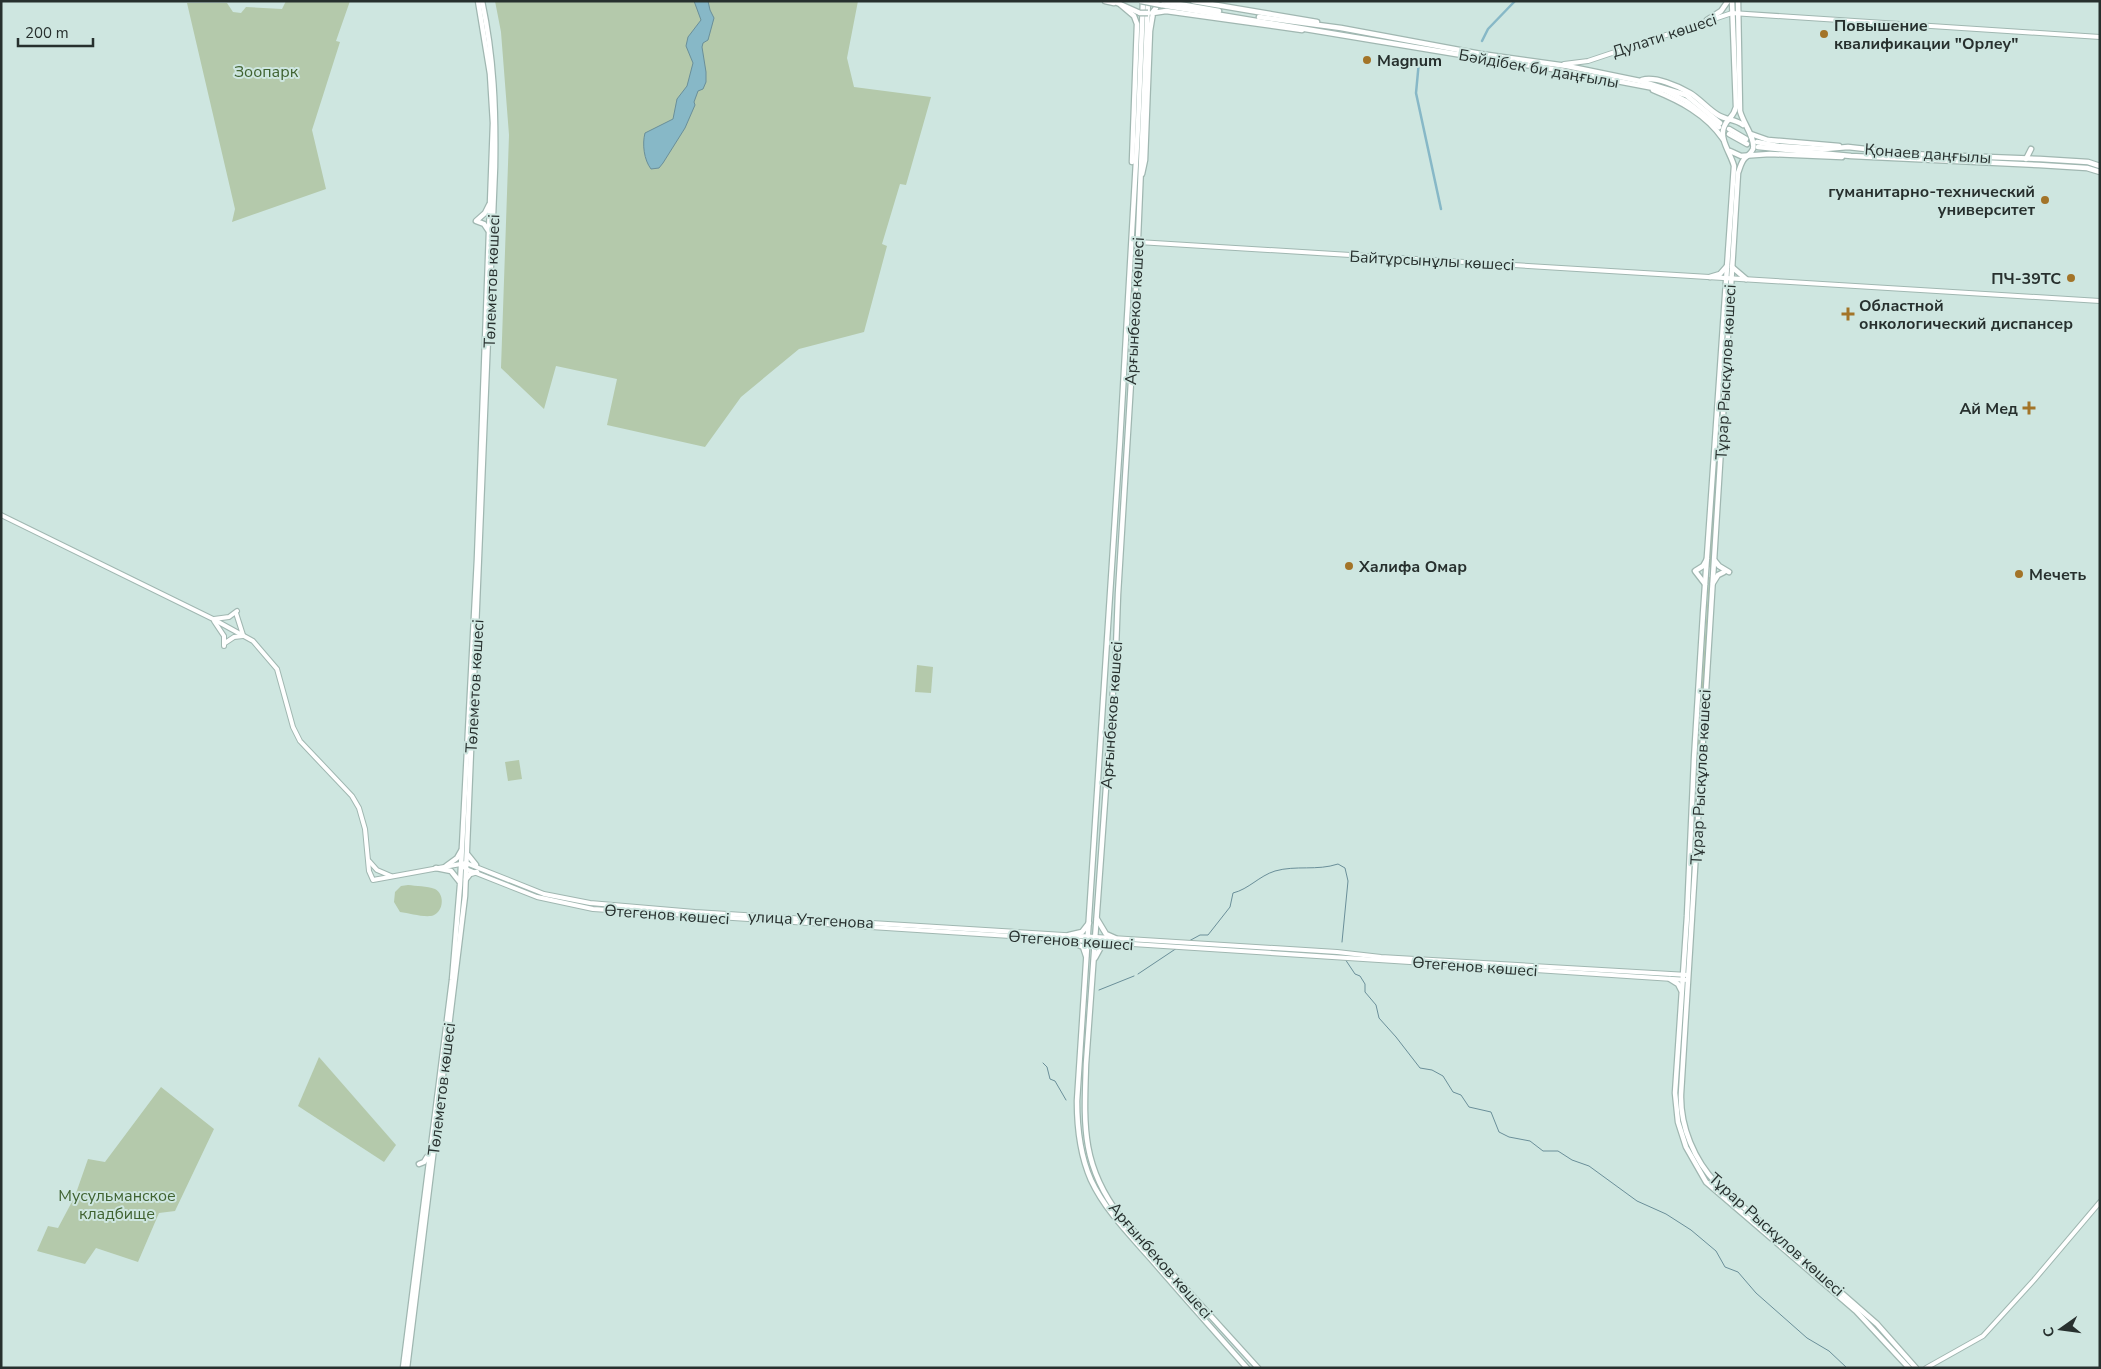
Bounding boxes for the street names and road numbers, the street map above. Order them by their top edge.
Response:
street label: Дулати көшесі [1609,9,1719,63]
street label: Бәйдібек би даңғылы [1457,44,1621,94]
street label: Қонаев даңғылы [1864,139,1992,169]
street label: Төлеметов көшесі [479,214,505,348]
street label: Арғынбеков көшесі [1120,237,1150,385]
street label: Байтұрсынұлы көшесі [1349,246,1515,276]
street label: Тұрар Рыскұлов көшесі [1710,284,1742,460]
street label: Төлеметов көшесі [461,619,489,753]
street label: Арғынбеков көшесі [1096,641,1128,790]
street label: Тұрар Рыскұлов көшесі [1685,689,1717,865]
street label: Өтегенов көшесі [604,900,730,930]
street label: улица Утегенова [747,906,875,934]
street label: Өтегенов көшесі [1008,926,1134,956]
street label: Өтегенов көшесі [1412,952,1538,982]
street label: Төлеметов көшесі [423,1021,461,1157]
street label: Тұрар Рыскұлов көшесі [1704,1168,1849,1302]
street label: Арғынбеков көшесі [1103,1198,1217,1324]

